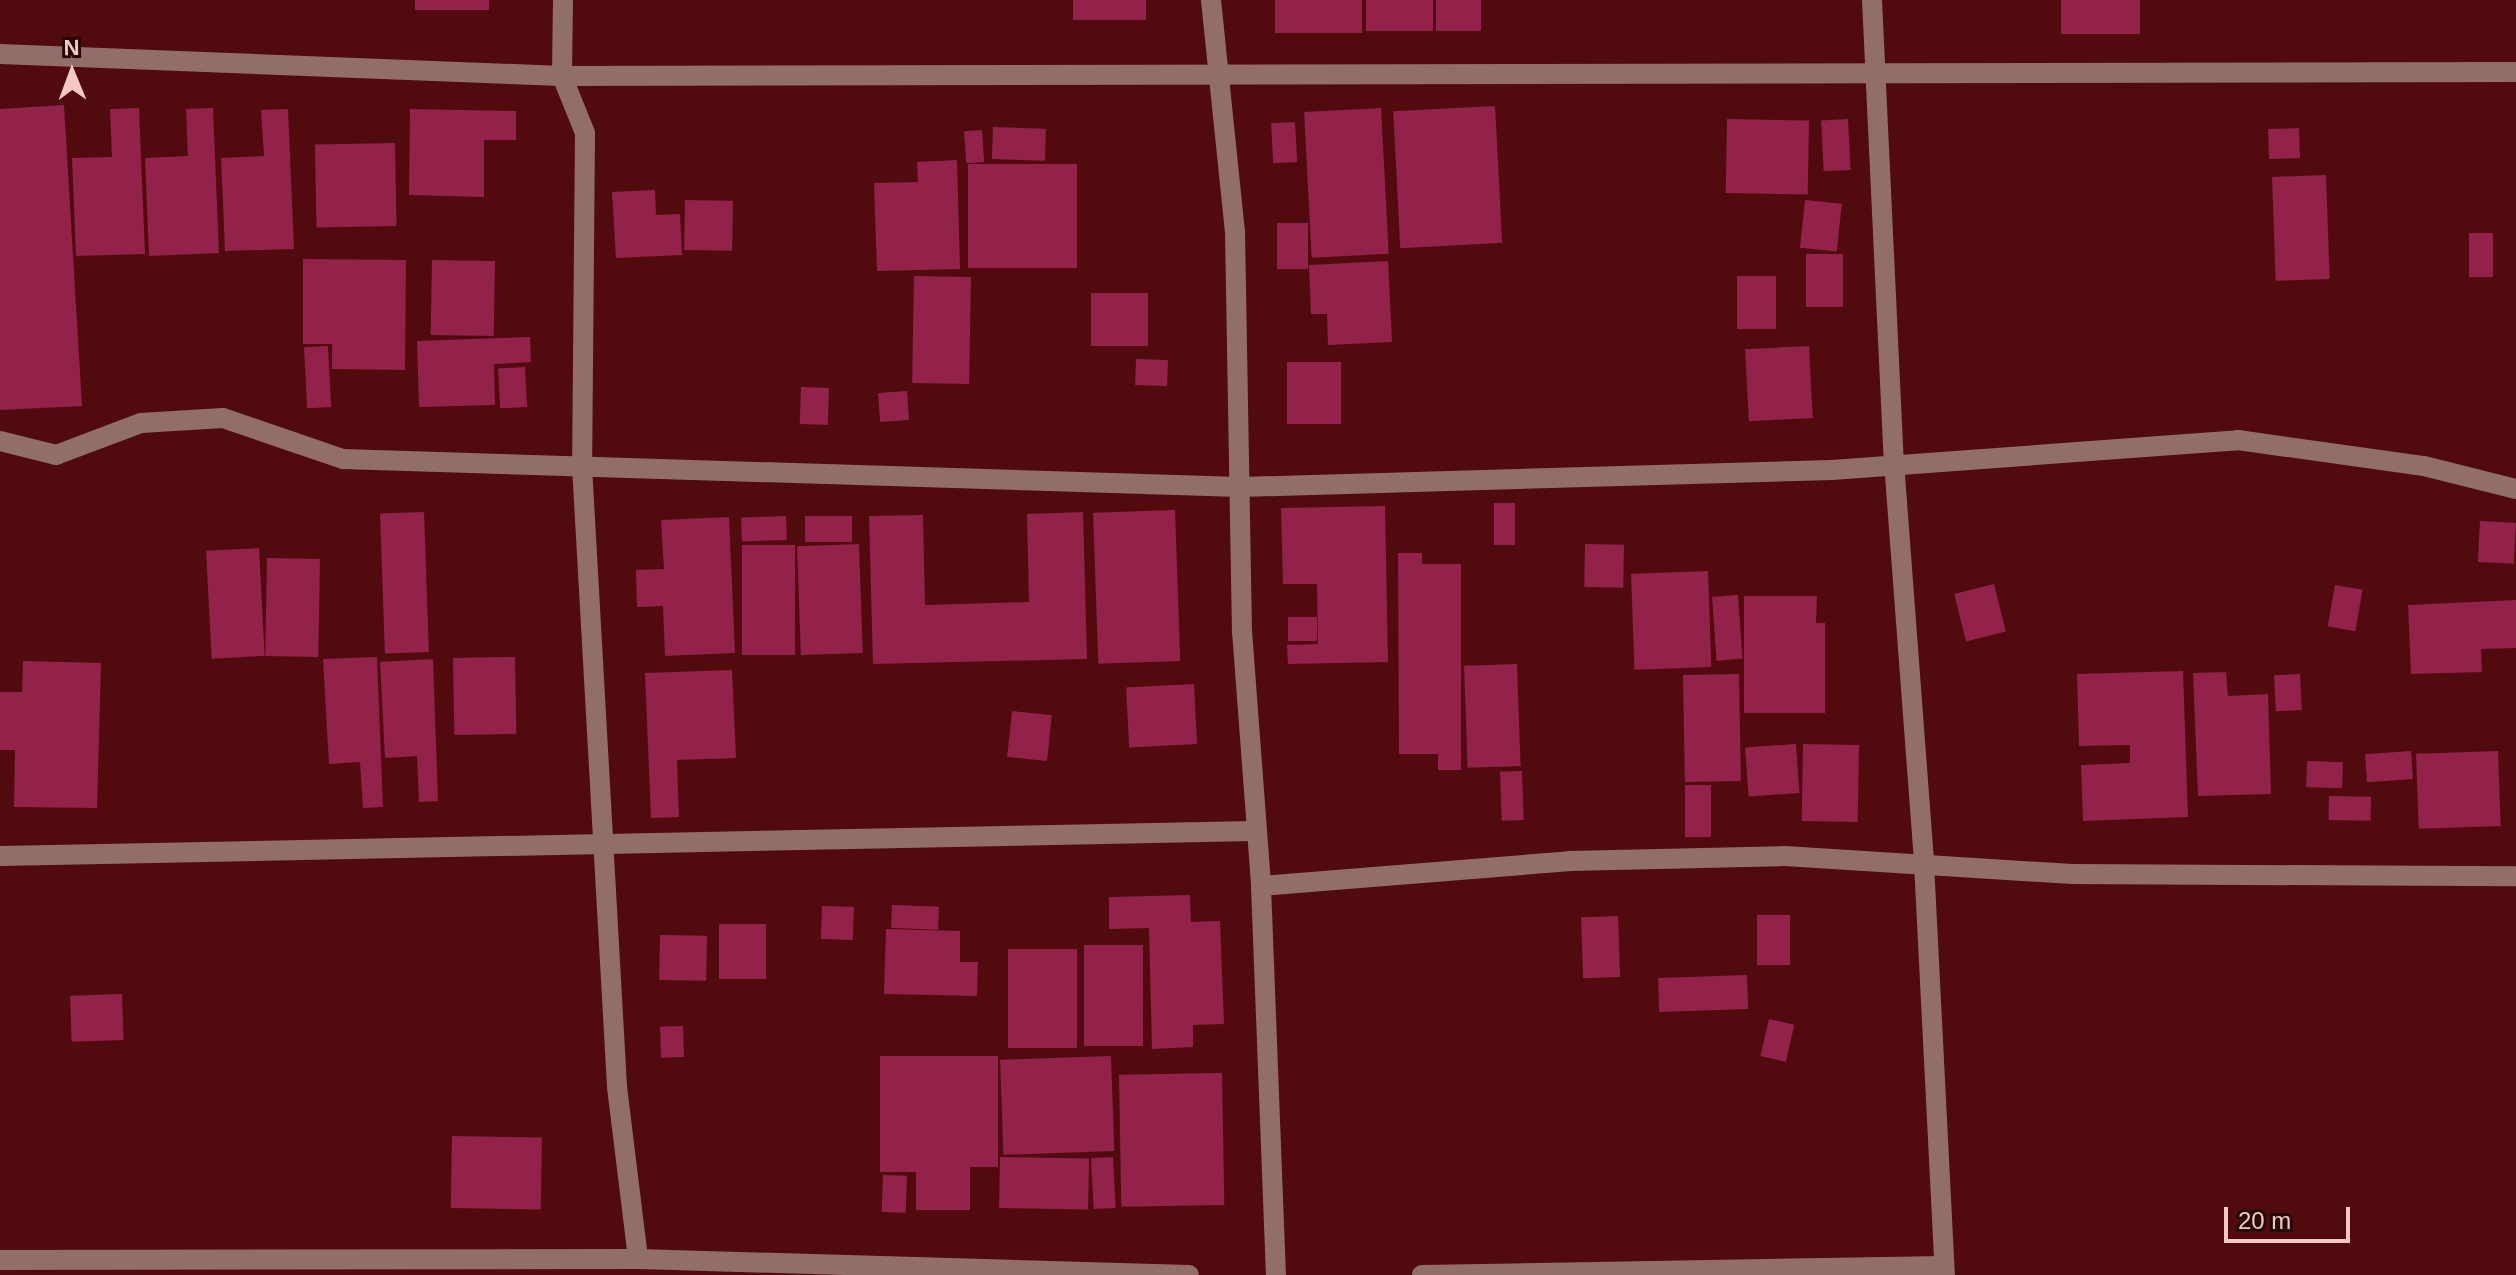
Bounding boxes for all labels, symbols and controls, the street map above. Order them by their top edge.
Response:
north arrow [32,32,112,112]
text: N [63,35,80,60]
scale bar [2228,1191,2354,1241]
text: 20 m [2238,1207,2291,1234]

